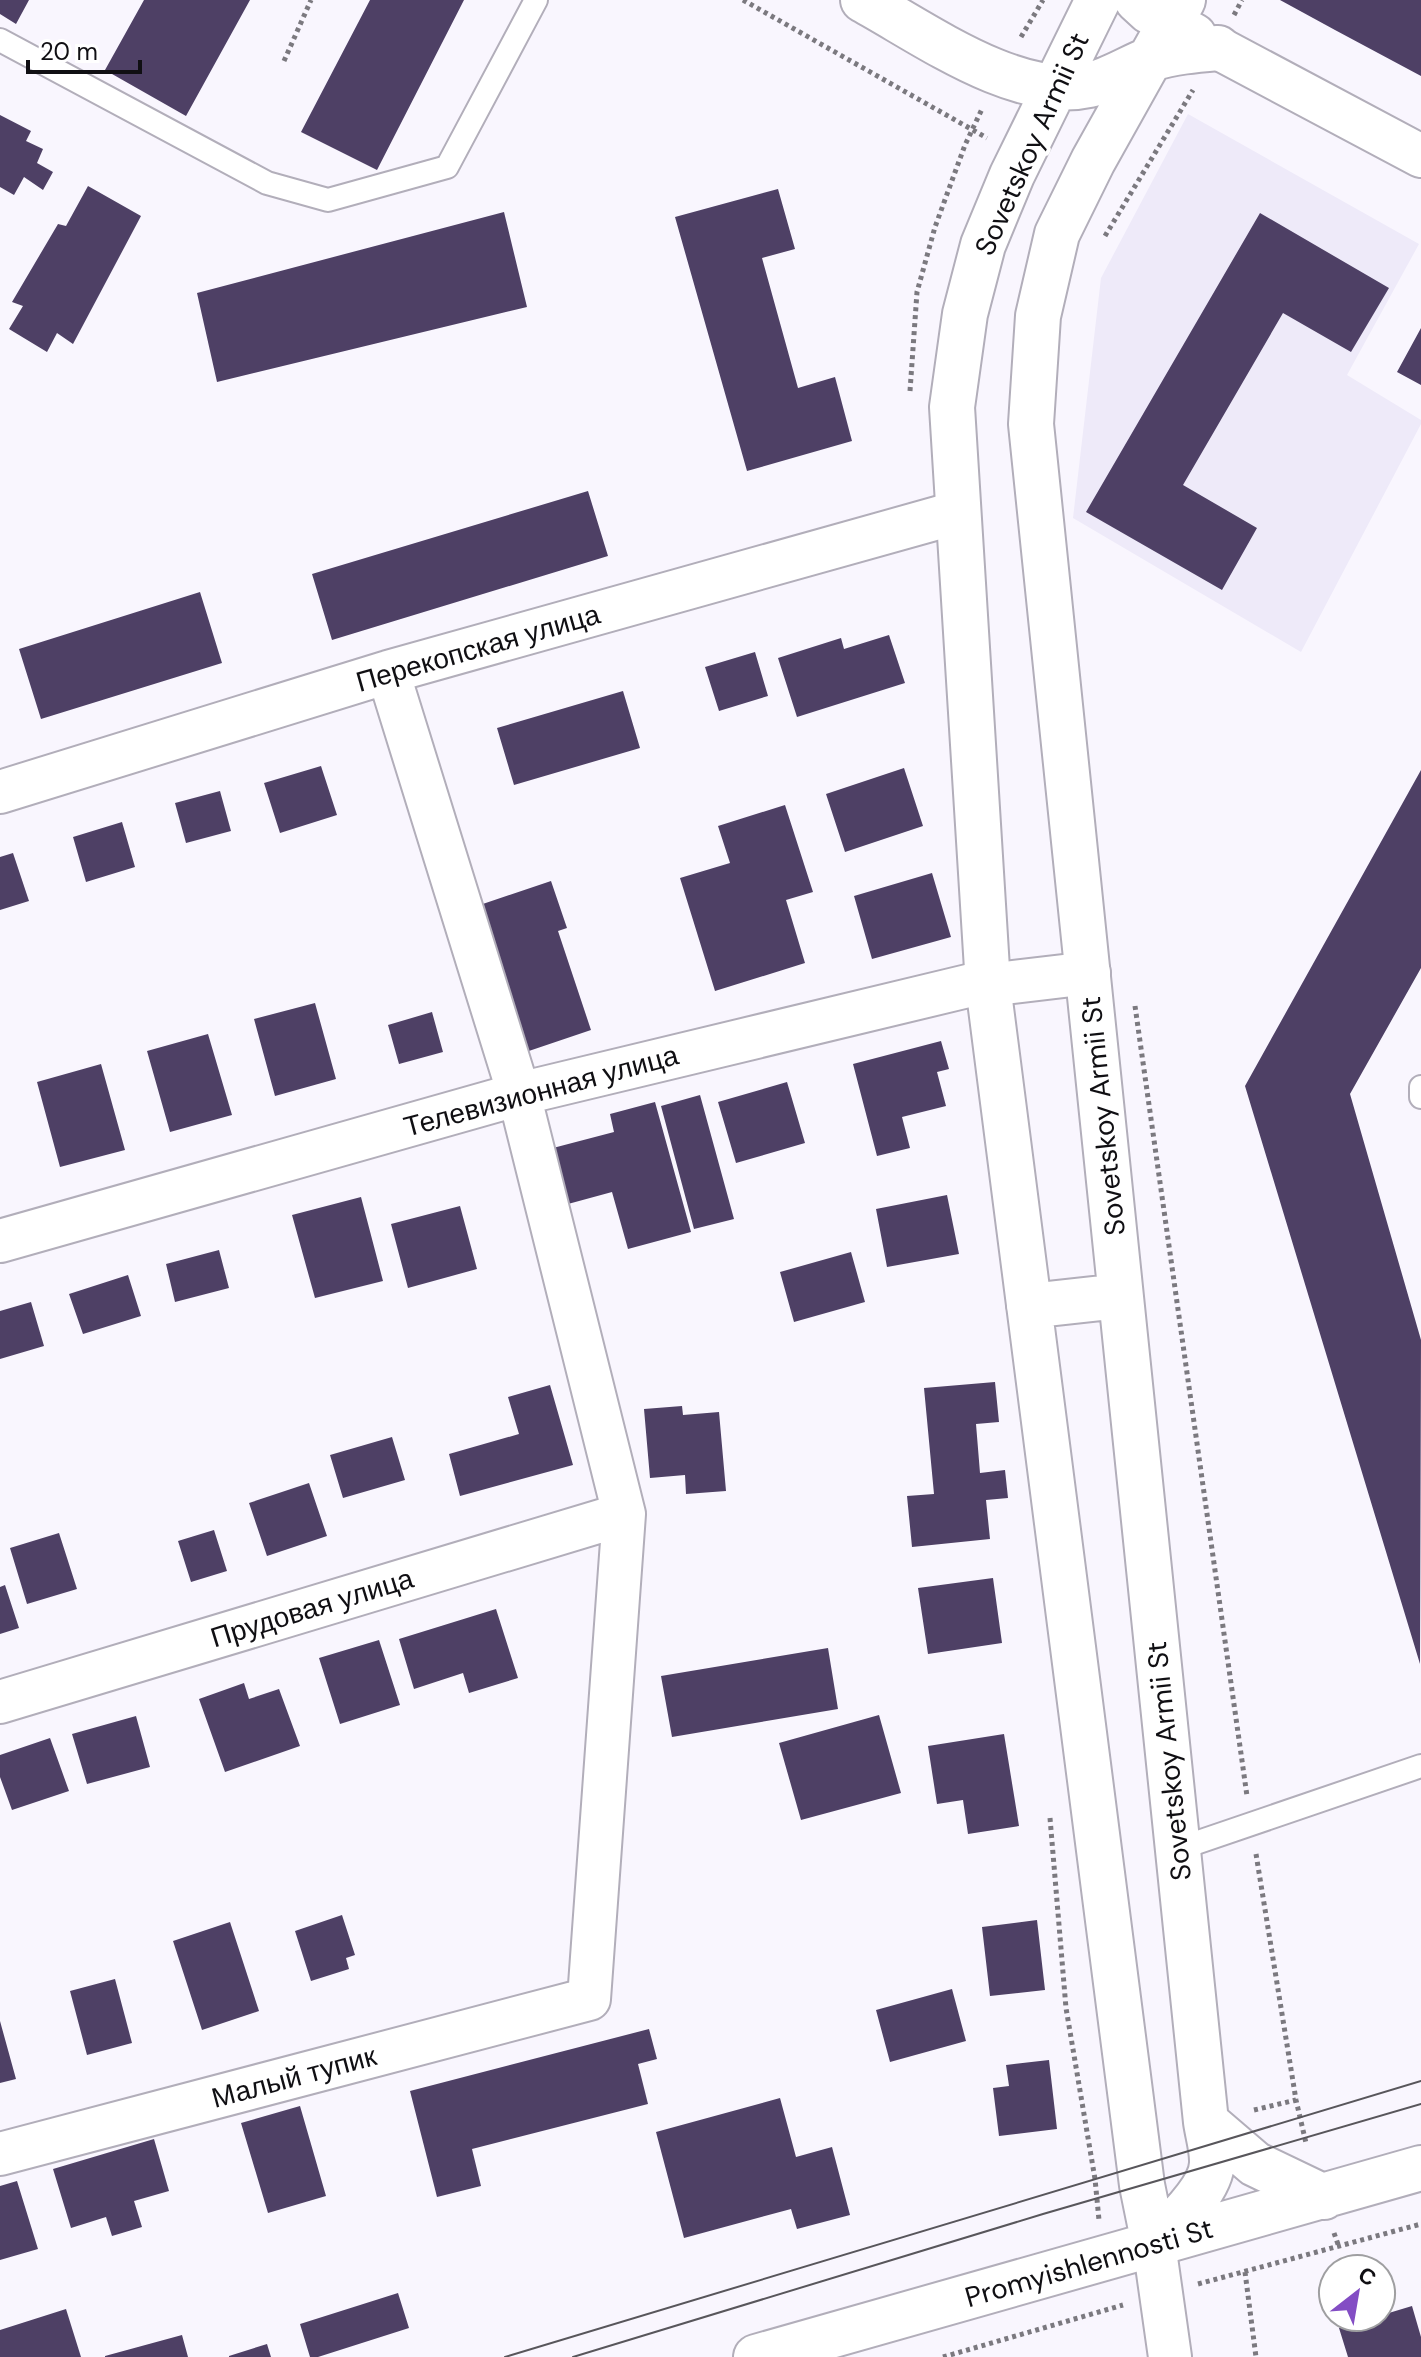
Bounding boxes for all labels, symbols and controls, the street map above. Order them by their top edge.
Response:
scale bar [28,24,140,74]
street label: Sovetskoy Armii St [966,27,1098,261]
text: 20 m [40,36,98,67]
street label: Перекопская улица [352,595,605,701]
street label: Sovetskoy Armii St [1072,995,1134,1237]
street label: Телевизионная улица [400,1036,683,1145]
street label: Прудовая улица [206,1559,418,1656]
street label: Sovetskoy Armii St [1138,1640,1200,1882]
street label: Малый тупик [208,2037,381,2117]
street label: Promyishlennosti St [961,2210,1217,2316]
north arrow [1317,2253,1397,2333]
text: С [1353,2260,1381,2293]

